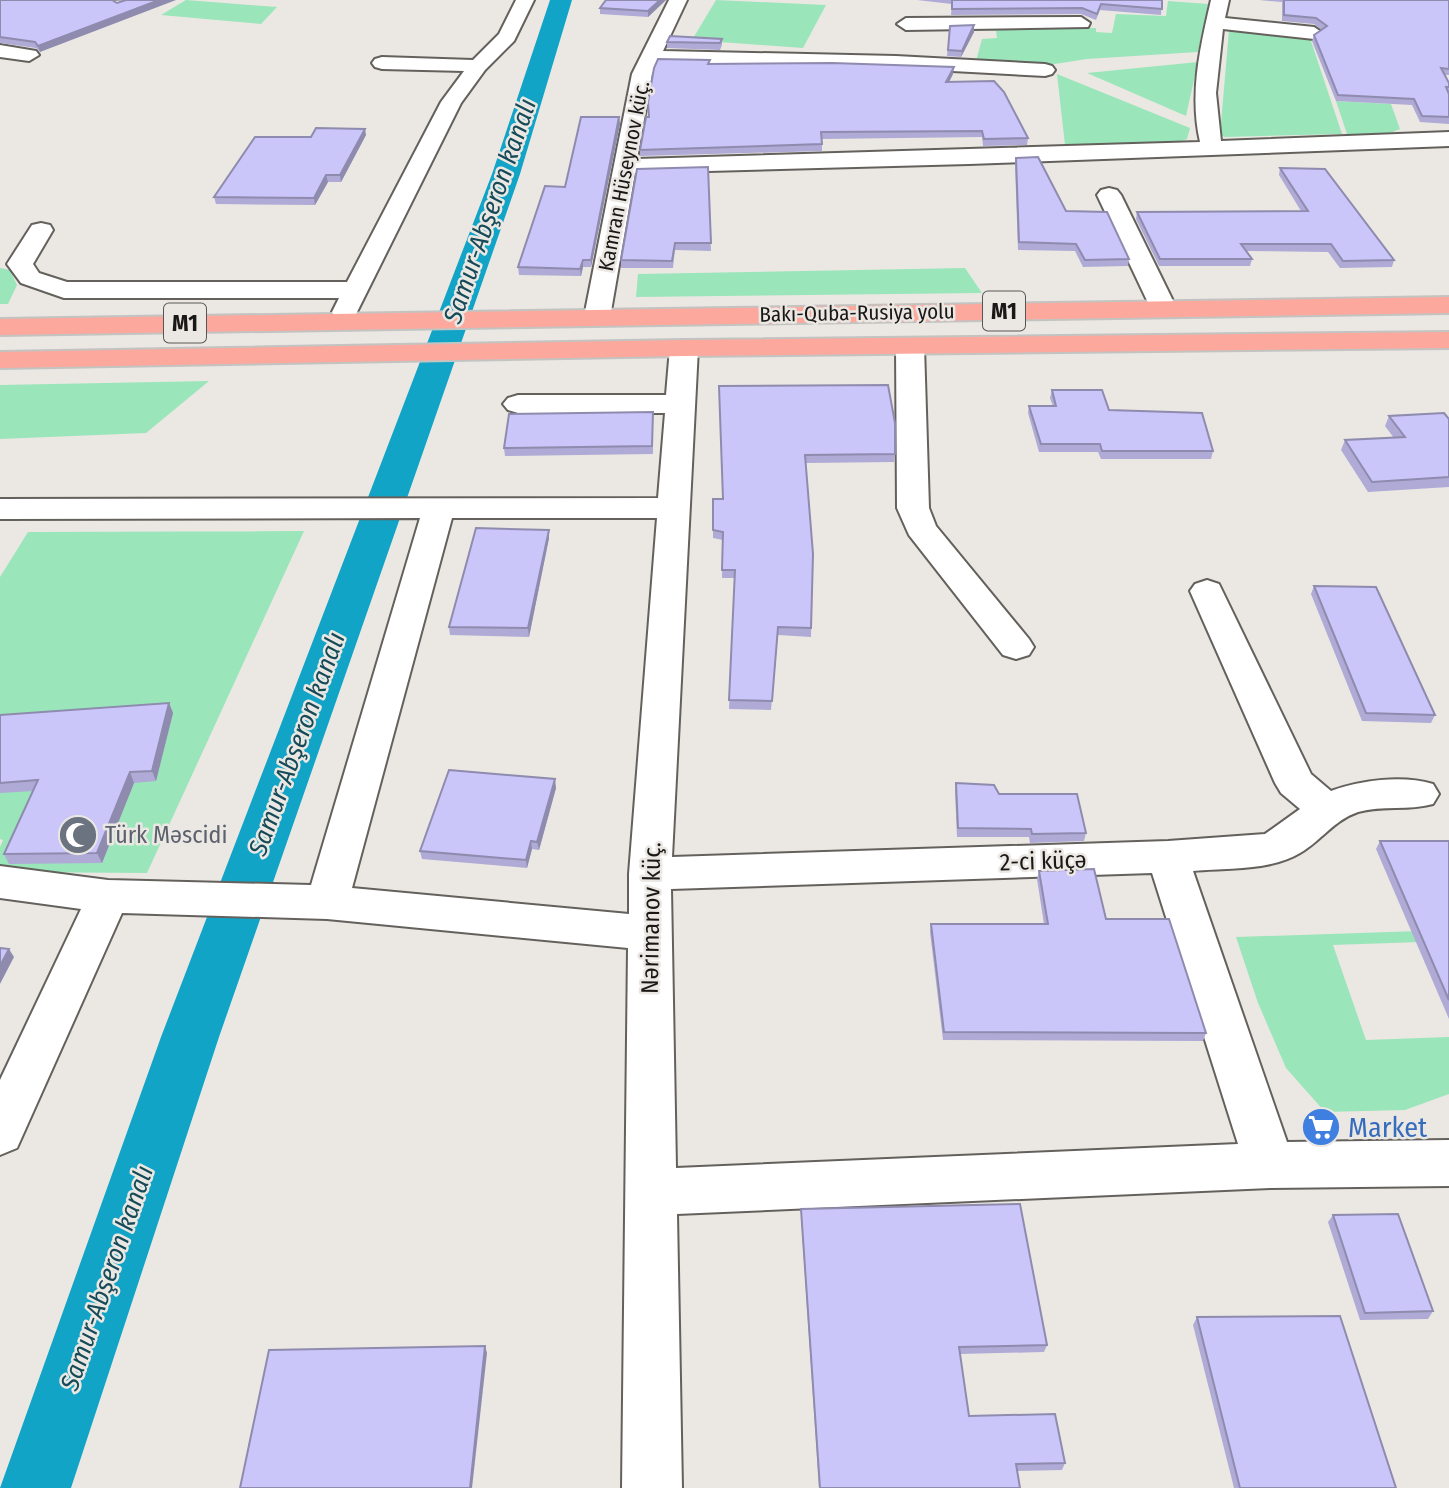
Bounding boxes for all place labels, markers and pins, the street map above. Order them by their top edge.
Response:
mosque icon: Türk Məscidi [57,814,99,856]
place label: Türk Məscidi [105,821,227,849]
supermarket icon: Market [1300,1106,1342,1148]
place label: Market [1348,1111,1428,1144]

